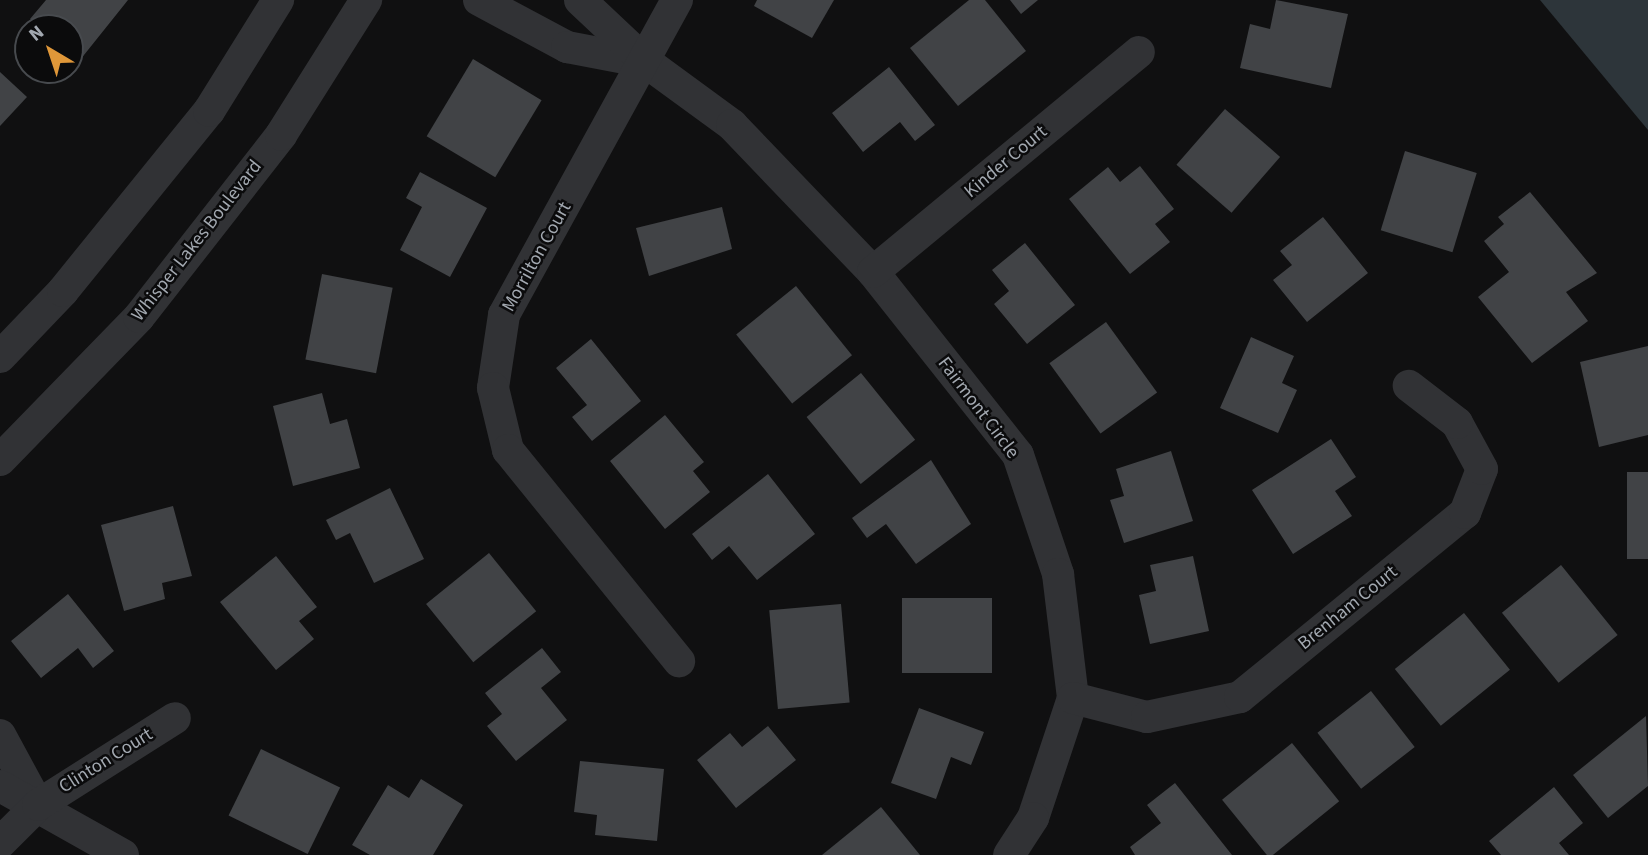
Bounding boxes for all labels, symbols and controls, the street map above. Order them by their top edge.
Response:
north arrow [14,14,84,84]
text: N [23,19,50,48]
street label: Kinder Court [960,121,1052,203]
street label: Whisper Lakes Boulevard [127,156,267,326]
street label: Morrilton Court [497,198,577,316]
street label: Fairmont Circle [932,353,1024,463]
street label: Brenham Court [1294,561,1402,655]
street label: Clinton Court [55,723,157,799]

